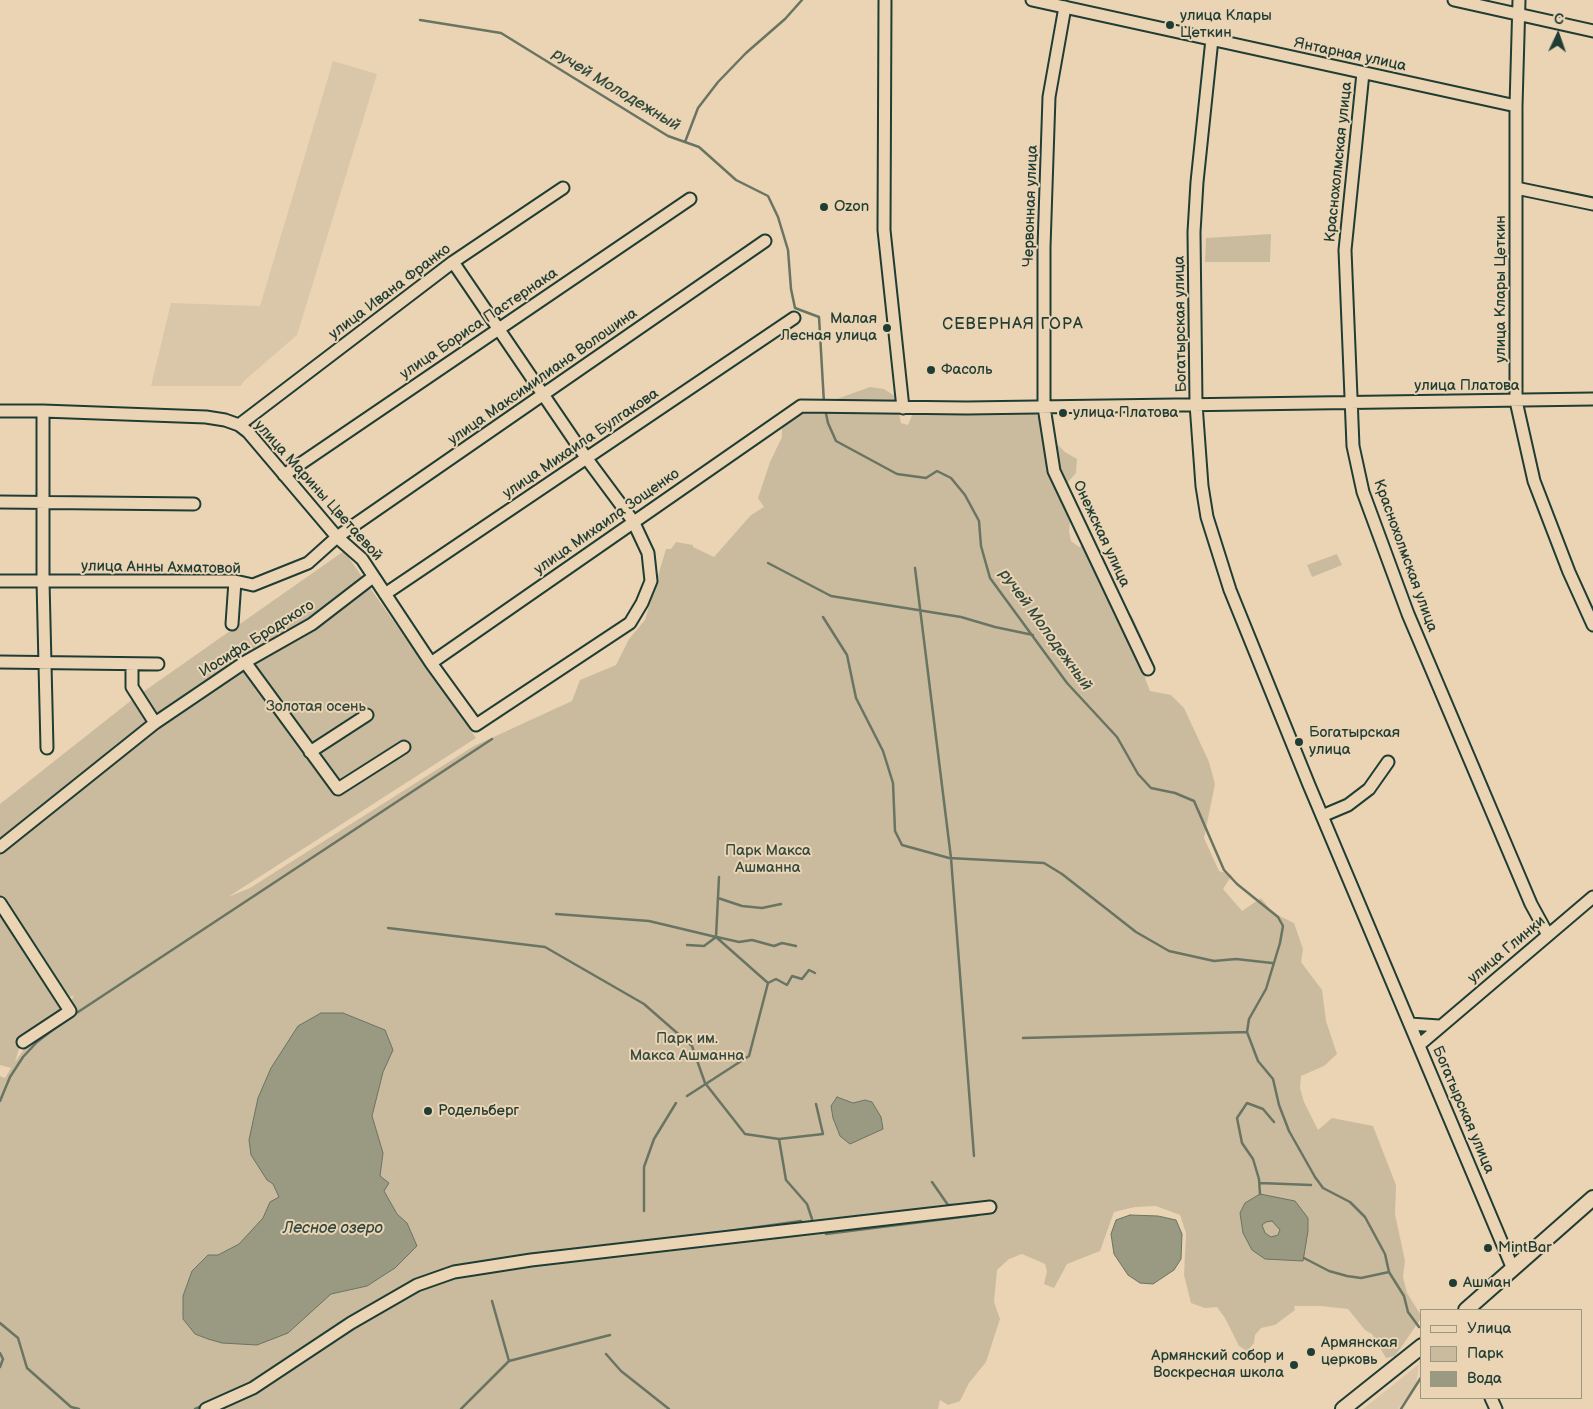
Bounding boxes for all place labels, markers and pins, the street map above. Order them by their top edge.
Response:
place label: улица Клары Цеткин [1180,7,1272,42]
marker: улица Клары Цеткин [1164,19,1176,31]
place label: Ozon [834,198,869,216]
marker: Ozon [818,201,830,213]
place label: Малая Лесная улица [781,310,877,345]
marker: Малая Лесная улица [881,322,893,334]
place label: Фасоль [941,361,992,379]
marker: Фасоль [925,364,937,376]
place label: улица Платова [1073,404,1178,422]
marker: улица Платова [1057,407,1069,419]
place label: Богатырская улица [1309,724,1400,759]
marker: Богатырская улица [1293,736,1305,748]
place label: Родельберг [438,1102,519,1120]
marker: Родельберг [422,1105,434,1117]
place label: MintBar [1498,1239,1552,1257]
marker: MintBar [1482,1242,1494,1254]
place label: Ашман [1463,1274,1511,1292]
marker: Ашман [1447,1277,1459,1289]
place label: Армянская церковь [1321,1334,1398,1369]
marker: Армянская церковь [1305,1346,1317,1358]
place label: Армянский собор и Воскресная школа [1151,1347,1284,1382]
marker: Армянский собор и Воскресная школа [1288,1359,1300,1371]

